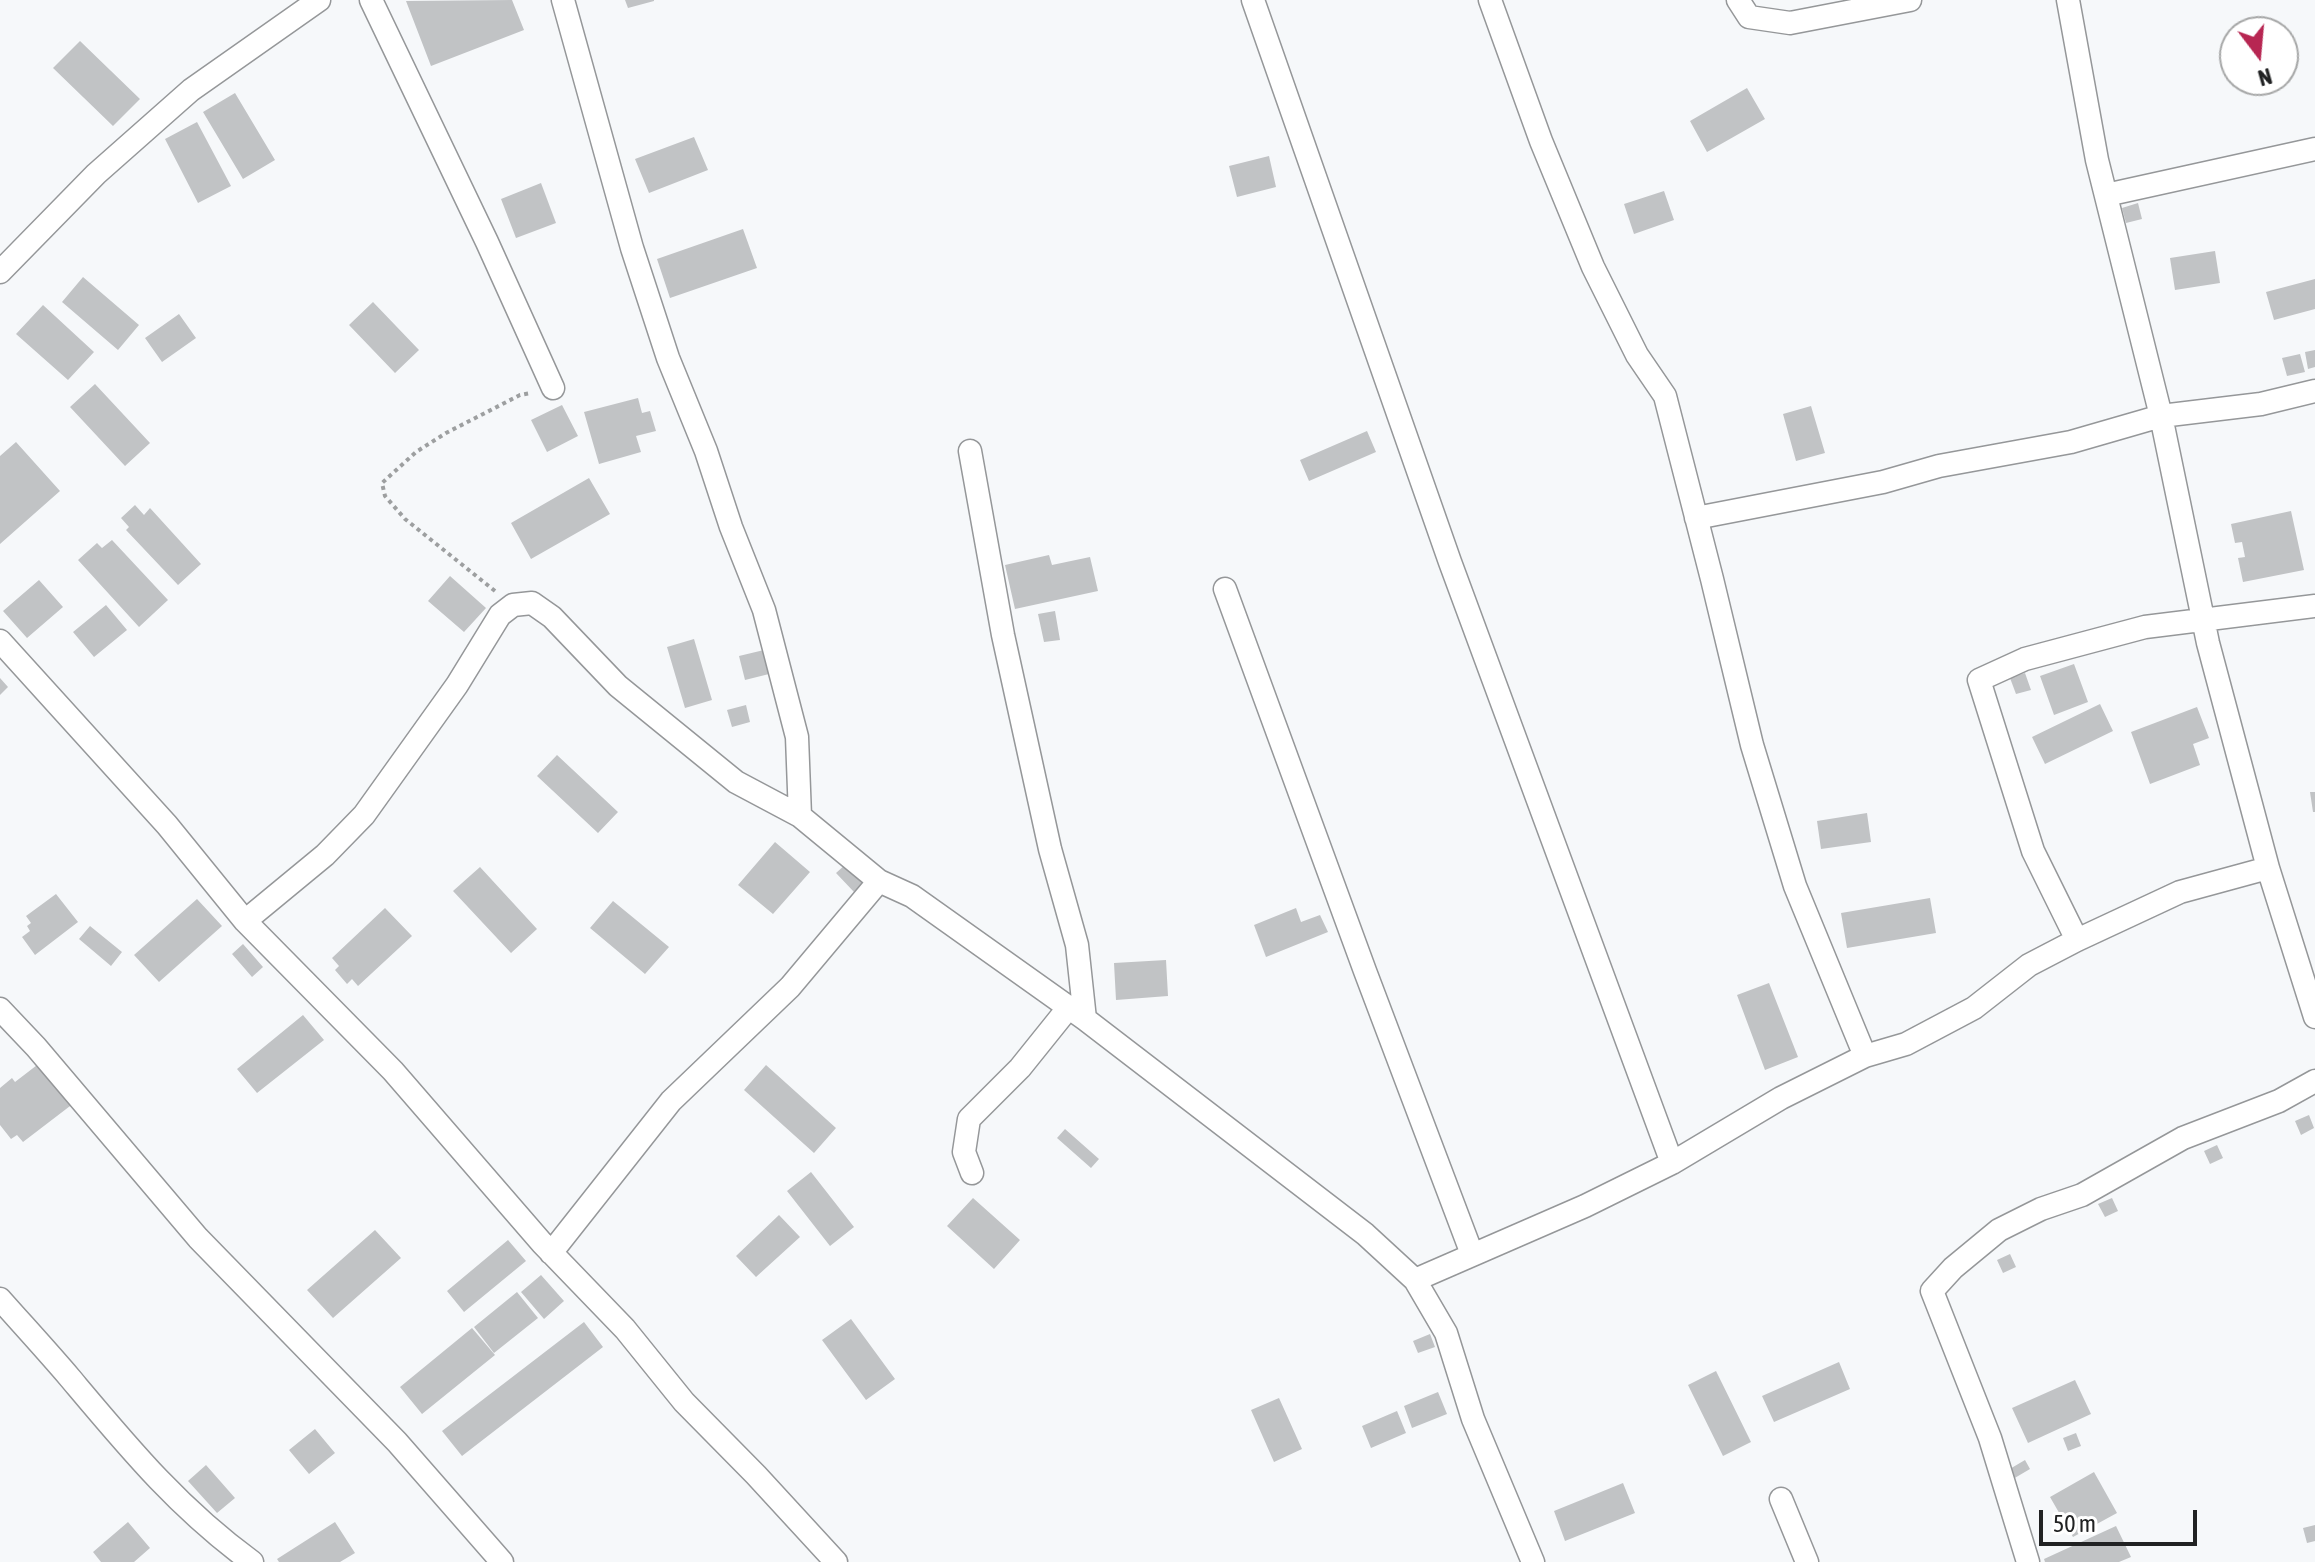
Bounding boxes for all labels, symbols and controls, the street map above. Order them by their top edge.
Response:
north arrow [2219,16,2299,96]
text: N [2255,63,2275,91]
scale bar [2043,1494,2201,1544]
text: 50 m [2053,1510,2096,1537]

